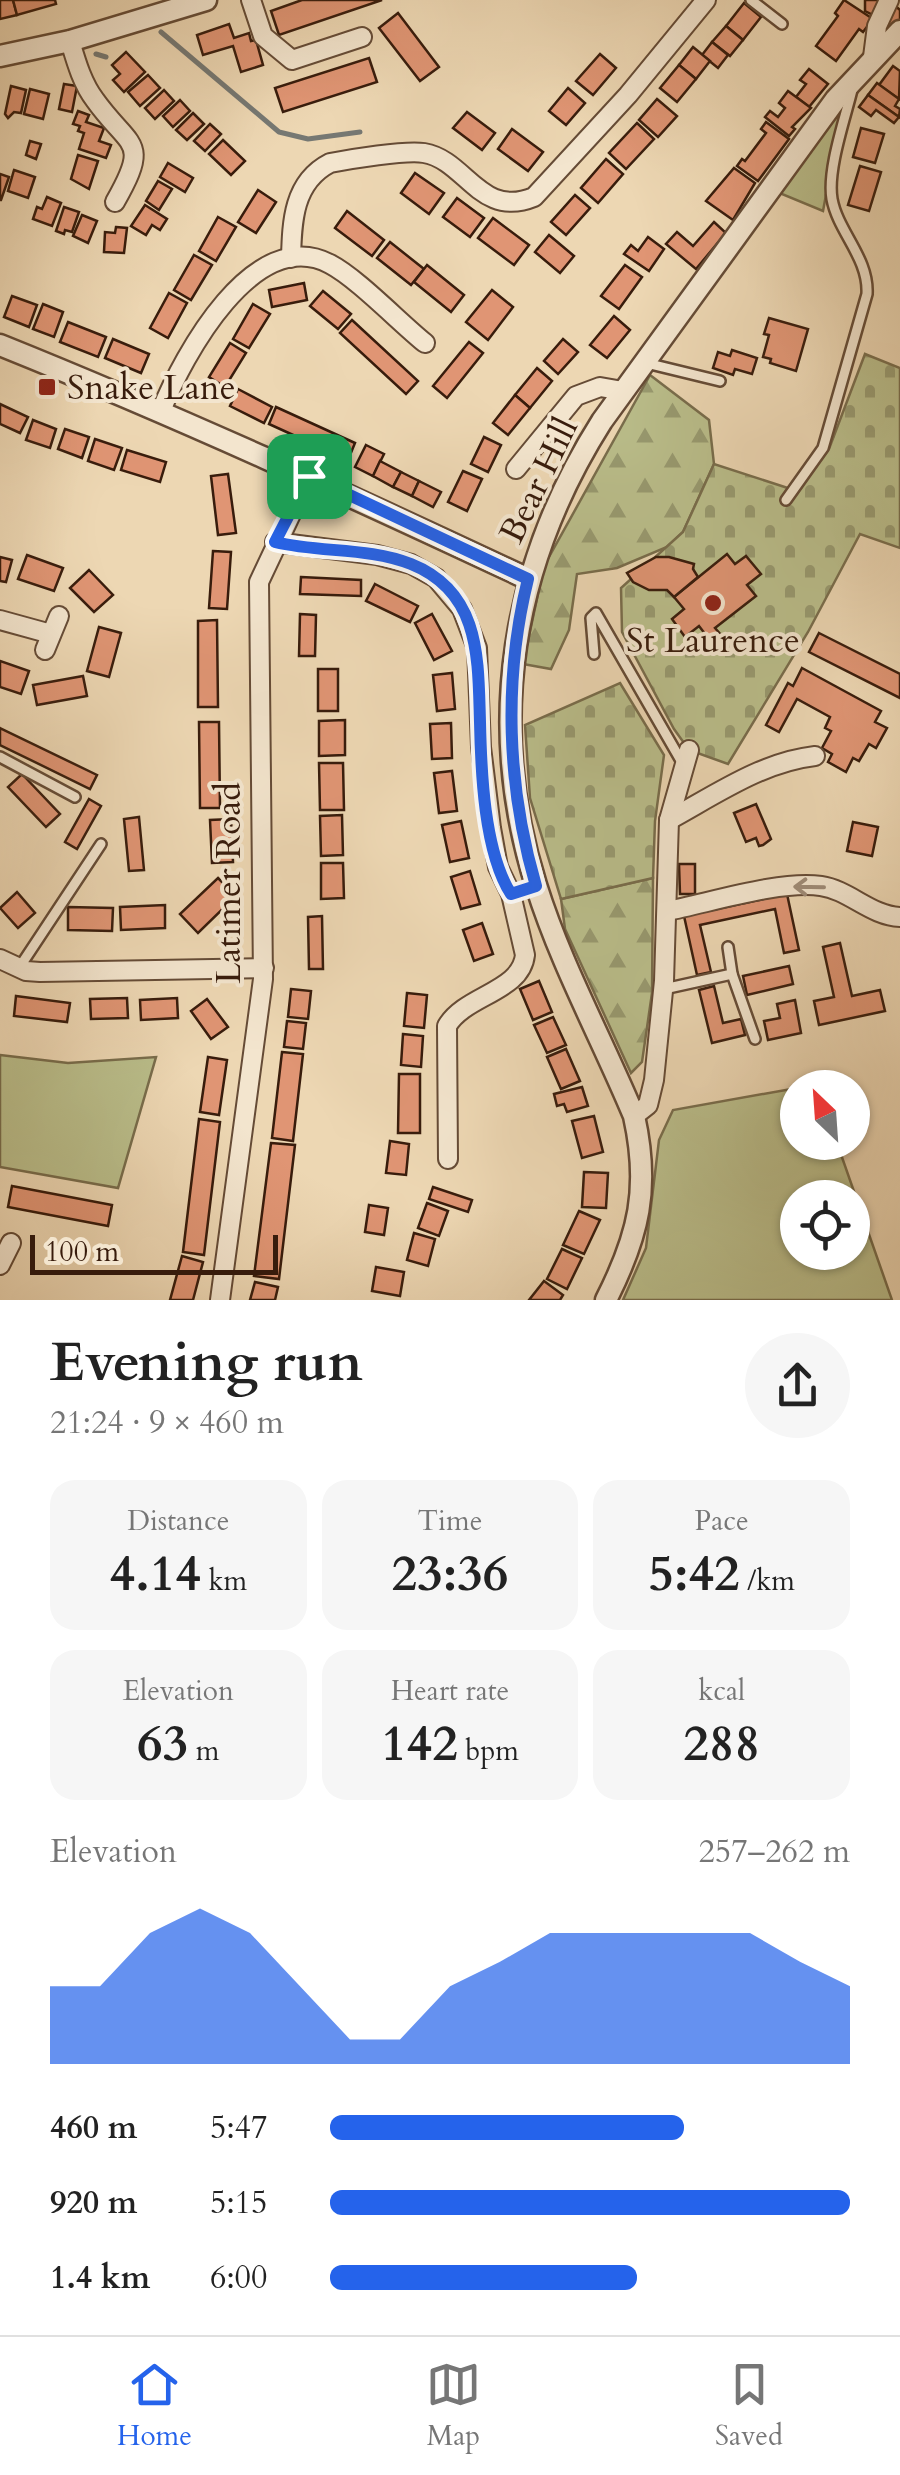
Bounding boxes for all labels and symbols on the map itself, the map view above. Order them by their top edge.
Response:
place label: Snake Lane [67,364,236,412]
marker: Snake Lane [36,376,58,398]
street label: Bear Hill [488,410,590,551]
pin [267,434,352,519]
marker: St Laurence [702,592,724,614]
place label: St Laurence [626,617,800,665]
street label: Latimer Road [205,782,253,984]
one-way arrow [794,878,826,896]
north arrow [780,1070,870,1160]
scale bar [30,1230,278,1274]

